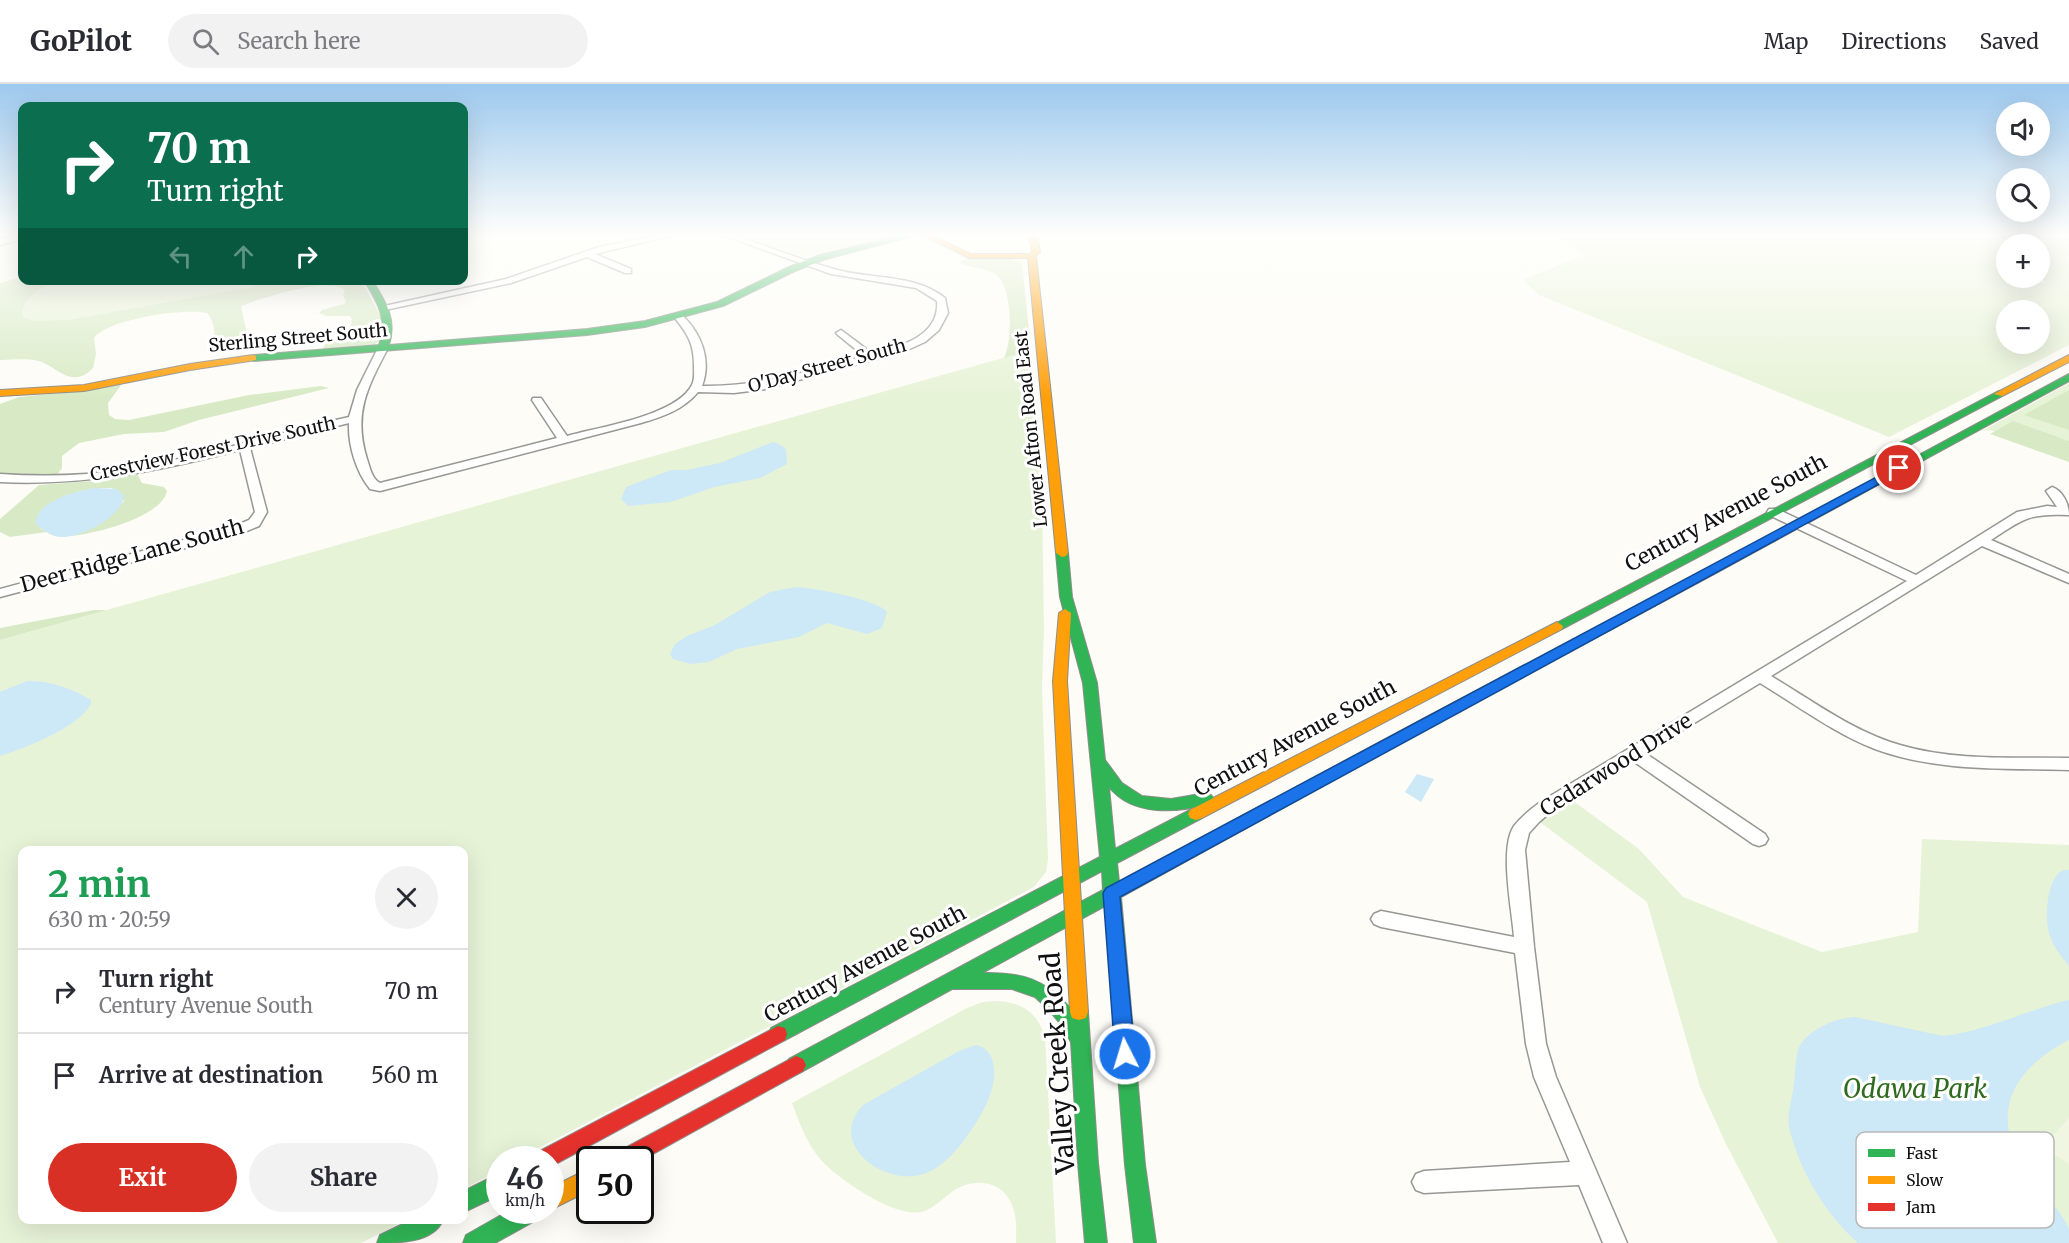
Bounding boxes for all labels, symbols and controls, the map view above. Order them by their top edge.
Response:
search box [168,14,588,68]
text: GoPilot [30,23,132,59]
icon: search [189,25,222,58]
text: Search here [237,27,361,55]
text: Map [1764,28,1808,55]
text: Directions [1841,28,1946,55]
text: Saved [1979,28,2039,55]
map controls [1996,102,2050,354]
button: sound [1996,102,2050,156]
text: 70 m [147,122,251,174]
icon: right [48,126,126,204]
button: search [1996,168,2050,222]
text: Turn right [147,174,284,208]
button: + [1996,234,2050,288]
icon: left [164,240,197,273]
icon: ahead [227,240,260,273]
icon: right [290,240,323,273]
button: − [1996,300,2050,354]
street label: Sterling Street South [208,318,388,357]
street label: Lower Afton Road East [1009,330,1052,528]
street label: O'Day Street South [745,333,909,398]
street label: Crestview Forest Drive South [88,411,338,486]
pin [1873,442,1924,493]
street label: Century Avenue South [1620,448,1831,577]
icon: arrive [1882,451,1915,484]
street label: Deer Ridge Lane South [17,513,247,598]
street label: Century Avenue South [1189,673,1400,802]
street label: Cedarwood Drive [1535,707,1697,822]
text: 2 min [48,862,151,907]
button: close [375,866,438,929]
street label: Century Avenue South [759,899,970,1028]
text: 630 m · 20:59 [48,907,171,932]
street label: Valley Creek Road [1033,951,1082,1176]
text: Turn right [99,965,213,993]
icon: right [48,975,81,1008]
text: 70 m [385,977,438,1005]
text: Century Avenue South [99,993,313,1018]
position arrow [1093,1022,1157,1086]
icon: arrive [48,1059,81,1092]
text: Arrive at destination [99,1061,323,1089]
text: 560 m [371,1061,438,1089]
park label: Odawa Park [1843,1072,1987,1105]
legend [1856,1132,2054,1228]
button: Exit [48,1143,237,1212]
button: Share [249,1143,438,1212]
text: Fast [1906,1143,1939,1163]
speed limit sign: 50 [576,1146,654,1224]
text: 46 [506,1159,544,1197]
text: Slow [1906,1170,1944,1190]
text: km/h [505,1191,545,1210]
text: Jam [1905,1197,1936,1217]

